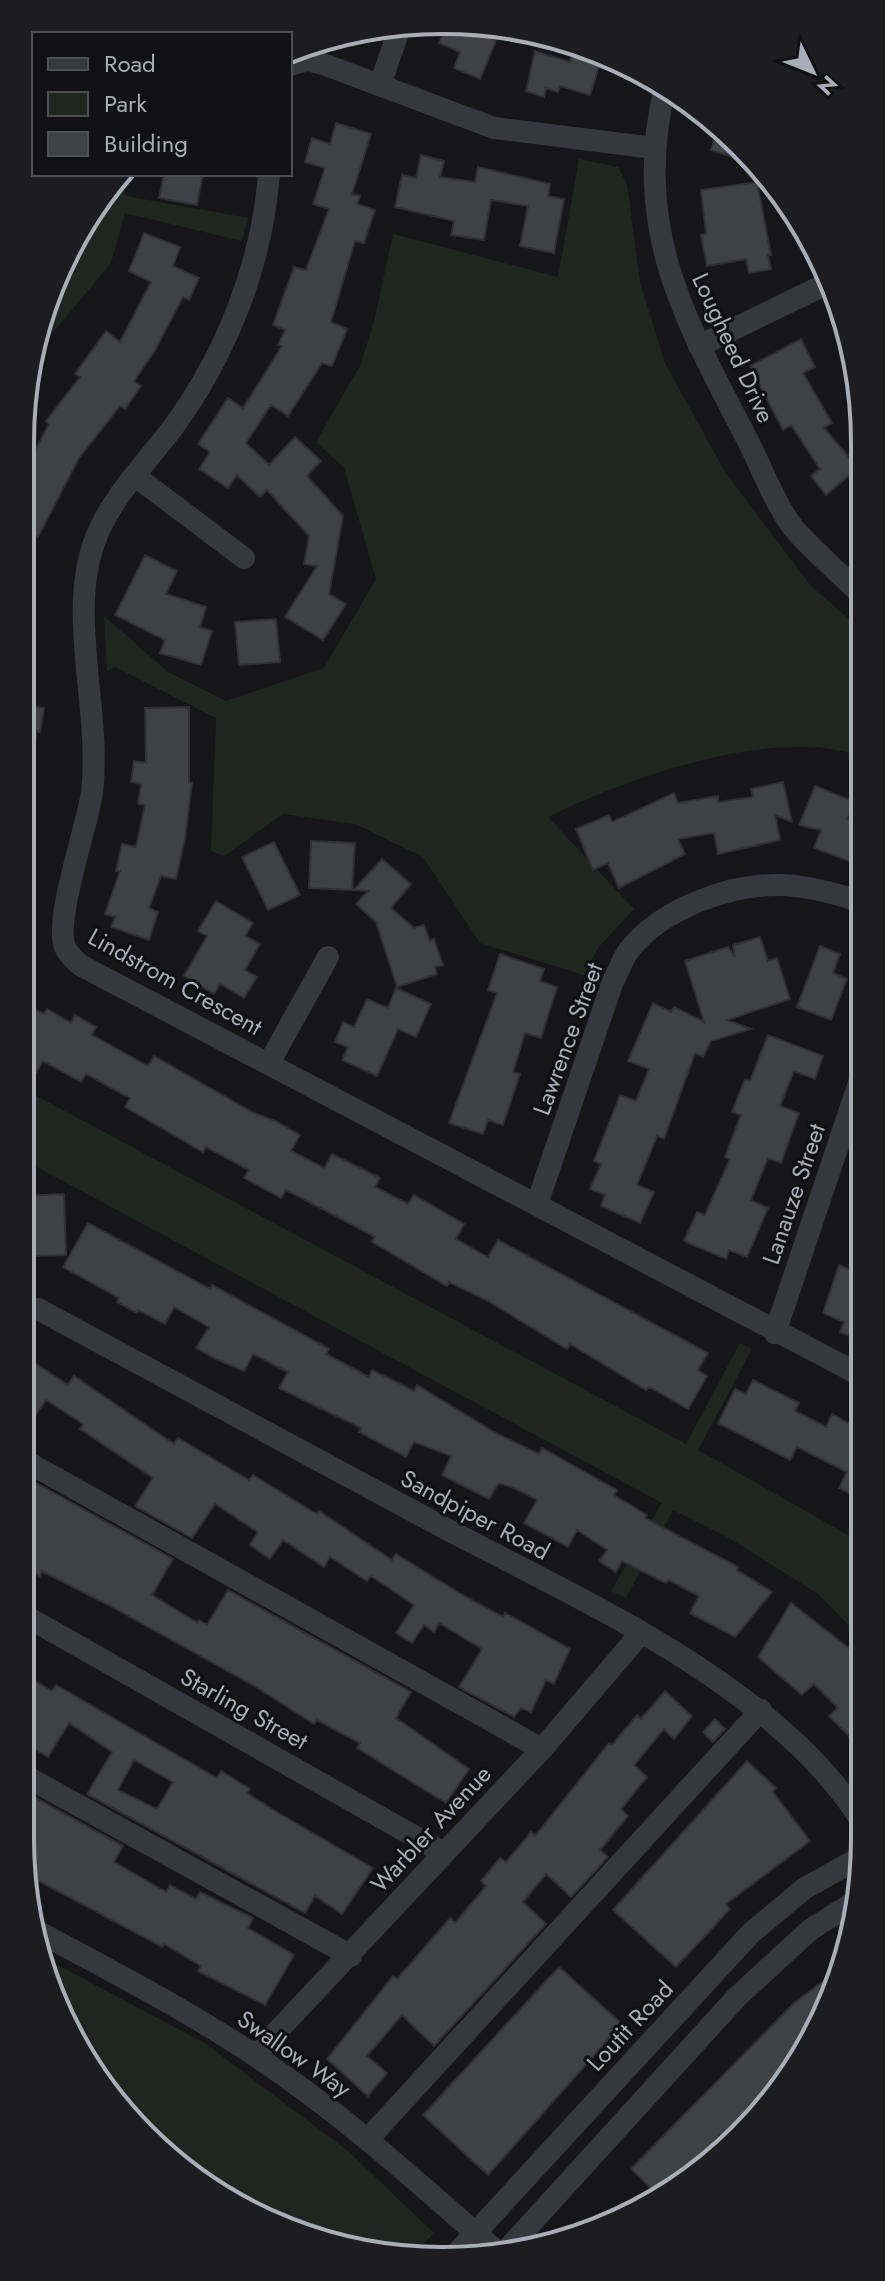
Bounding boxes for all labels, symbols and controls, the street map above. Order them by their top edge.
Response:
legend [32,32,292,176]
north arrow [773,32,853,112]
text: Road [104,46,156,81]
text: N [810,68,845,103]
text: Park [104,86,147,121]
text: Building [104,126,188,161]
street label: Lougheed Drive [683,267,783,428]
street label: Lindstrom Crescent [82,919,269,1044]
street label: Lawrence Street [524,958,611,1120]
street label: Lanauze Street [753,1119,834,1269]
street label: Sandpiper Road [395,1461,556,1569]
street label: Starling Street [174,1659,315,1758]
street label: Warbler Avenue [362,1757,499,1900]
street label: Loutit Road [578,1972,681,2079]
street label: Swallow Way [230,2001,359,2106]

